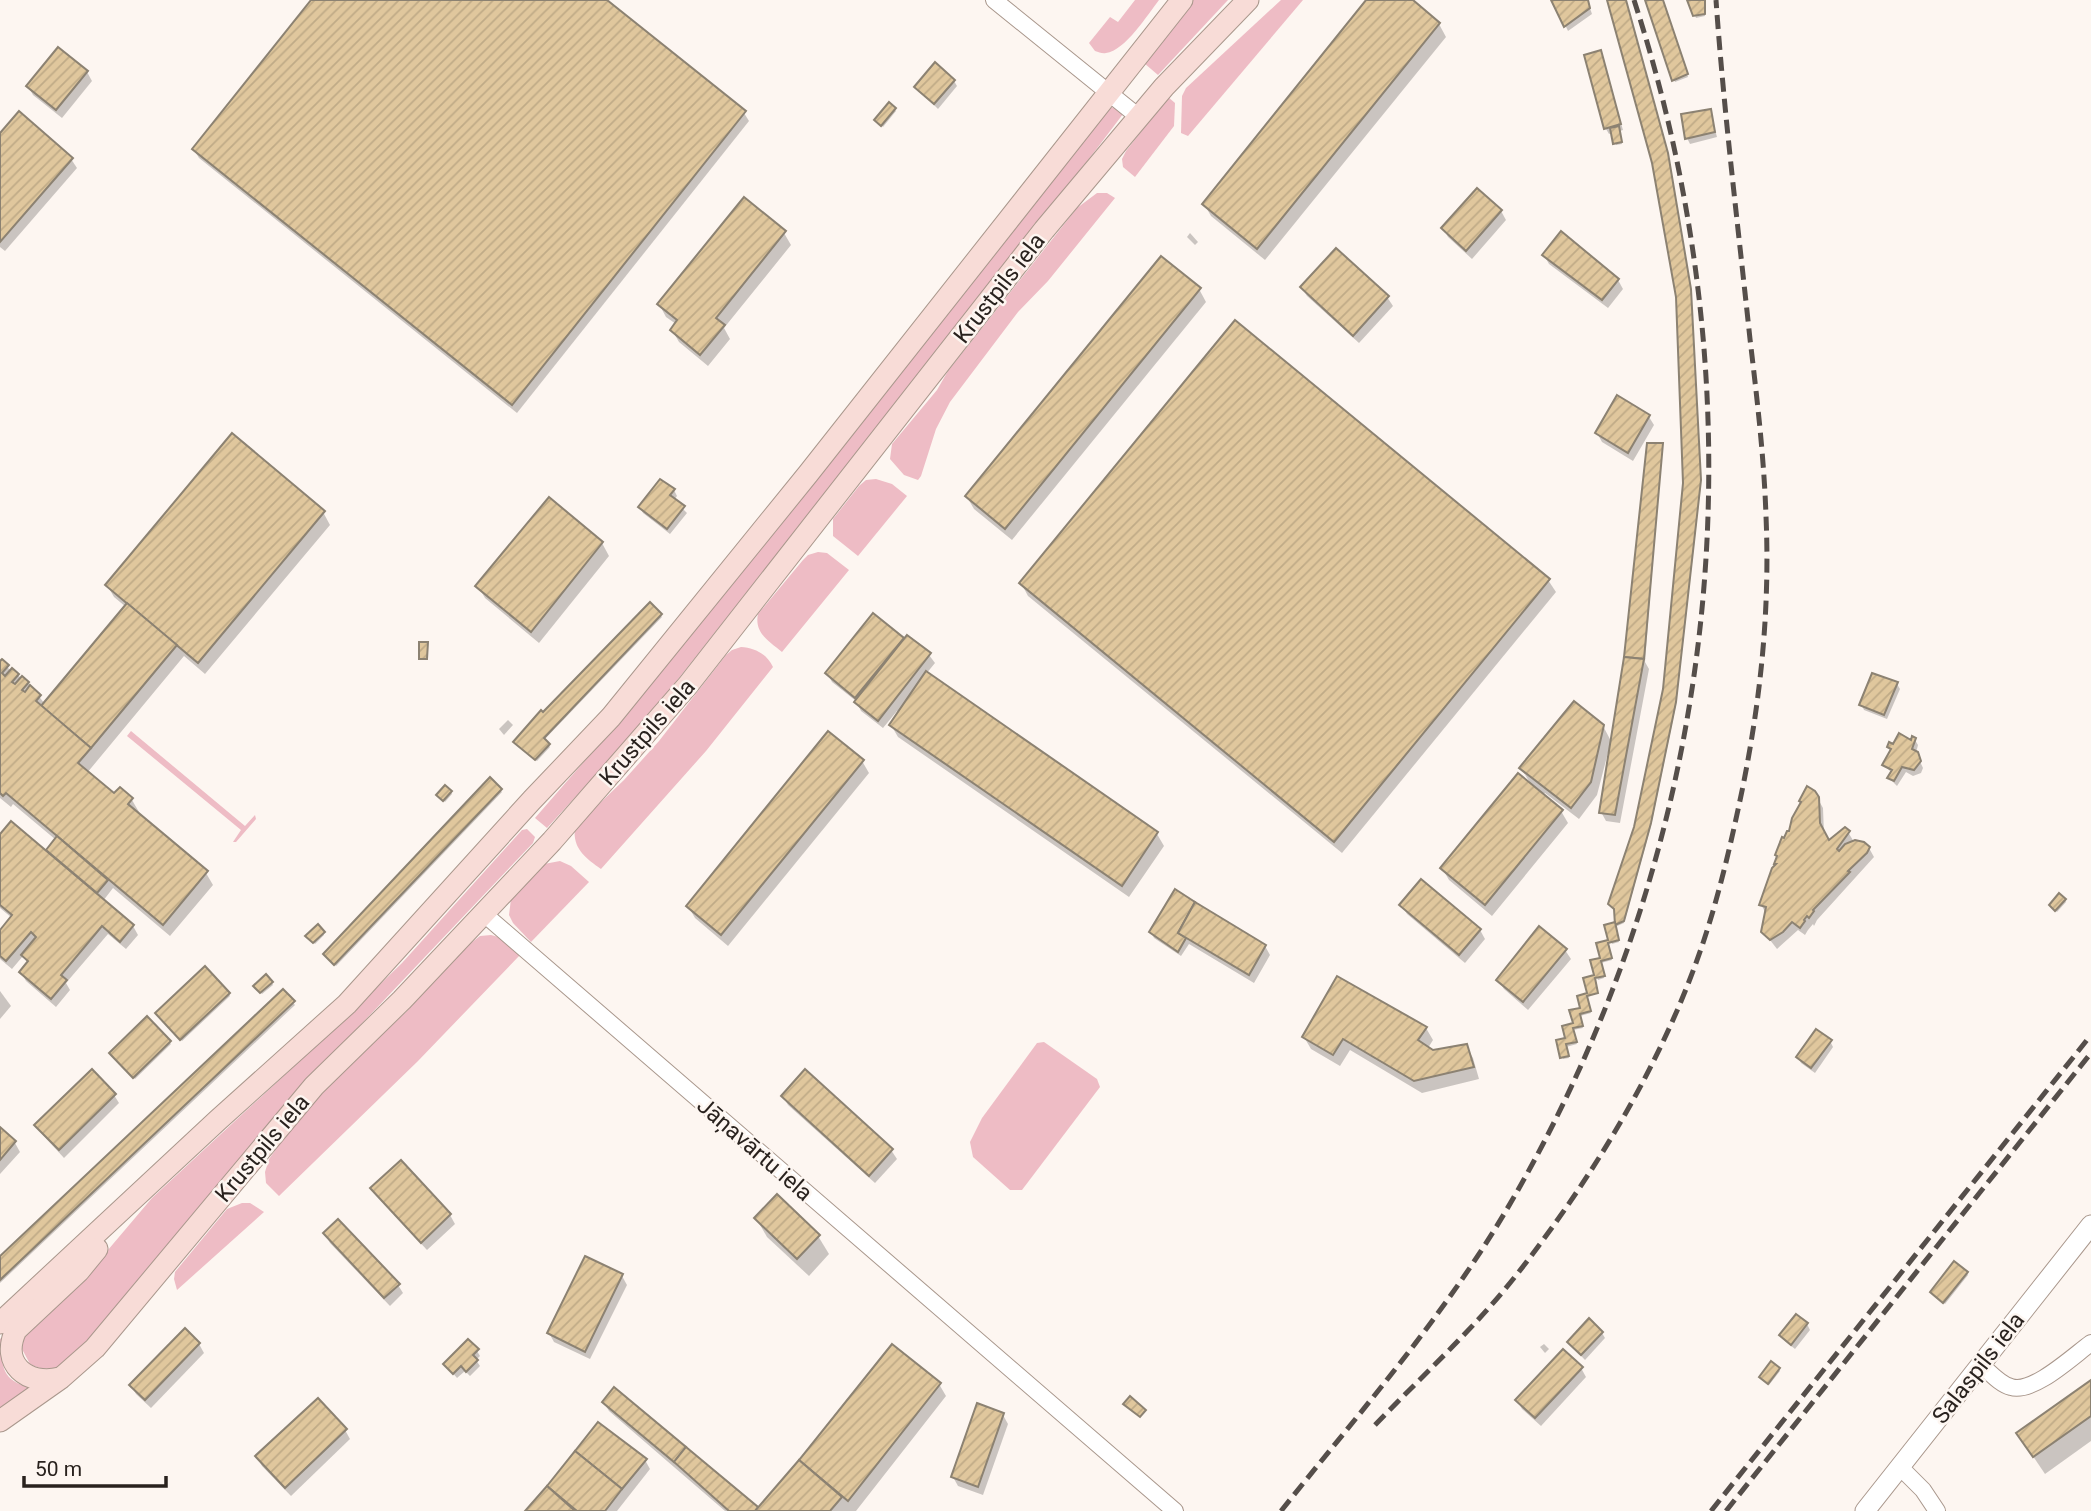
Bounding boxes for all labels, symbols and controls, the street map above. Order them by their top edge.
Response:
street label: Krustpils iela [948,228,1051,349]
street label: Krustpils iela [594,674,701,791]
street label: Krustpils iela [210,1089,315,1208]
street label: Jāņavārtu iela [692,1092,818,1207]
street label: Salaspils iela [1927,1307,2030,1429]
scale bar [24,1444,166,1488]
text: 50 m [35,1457,82,1481]

